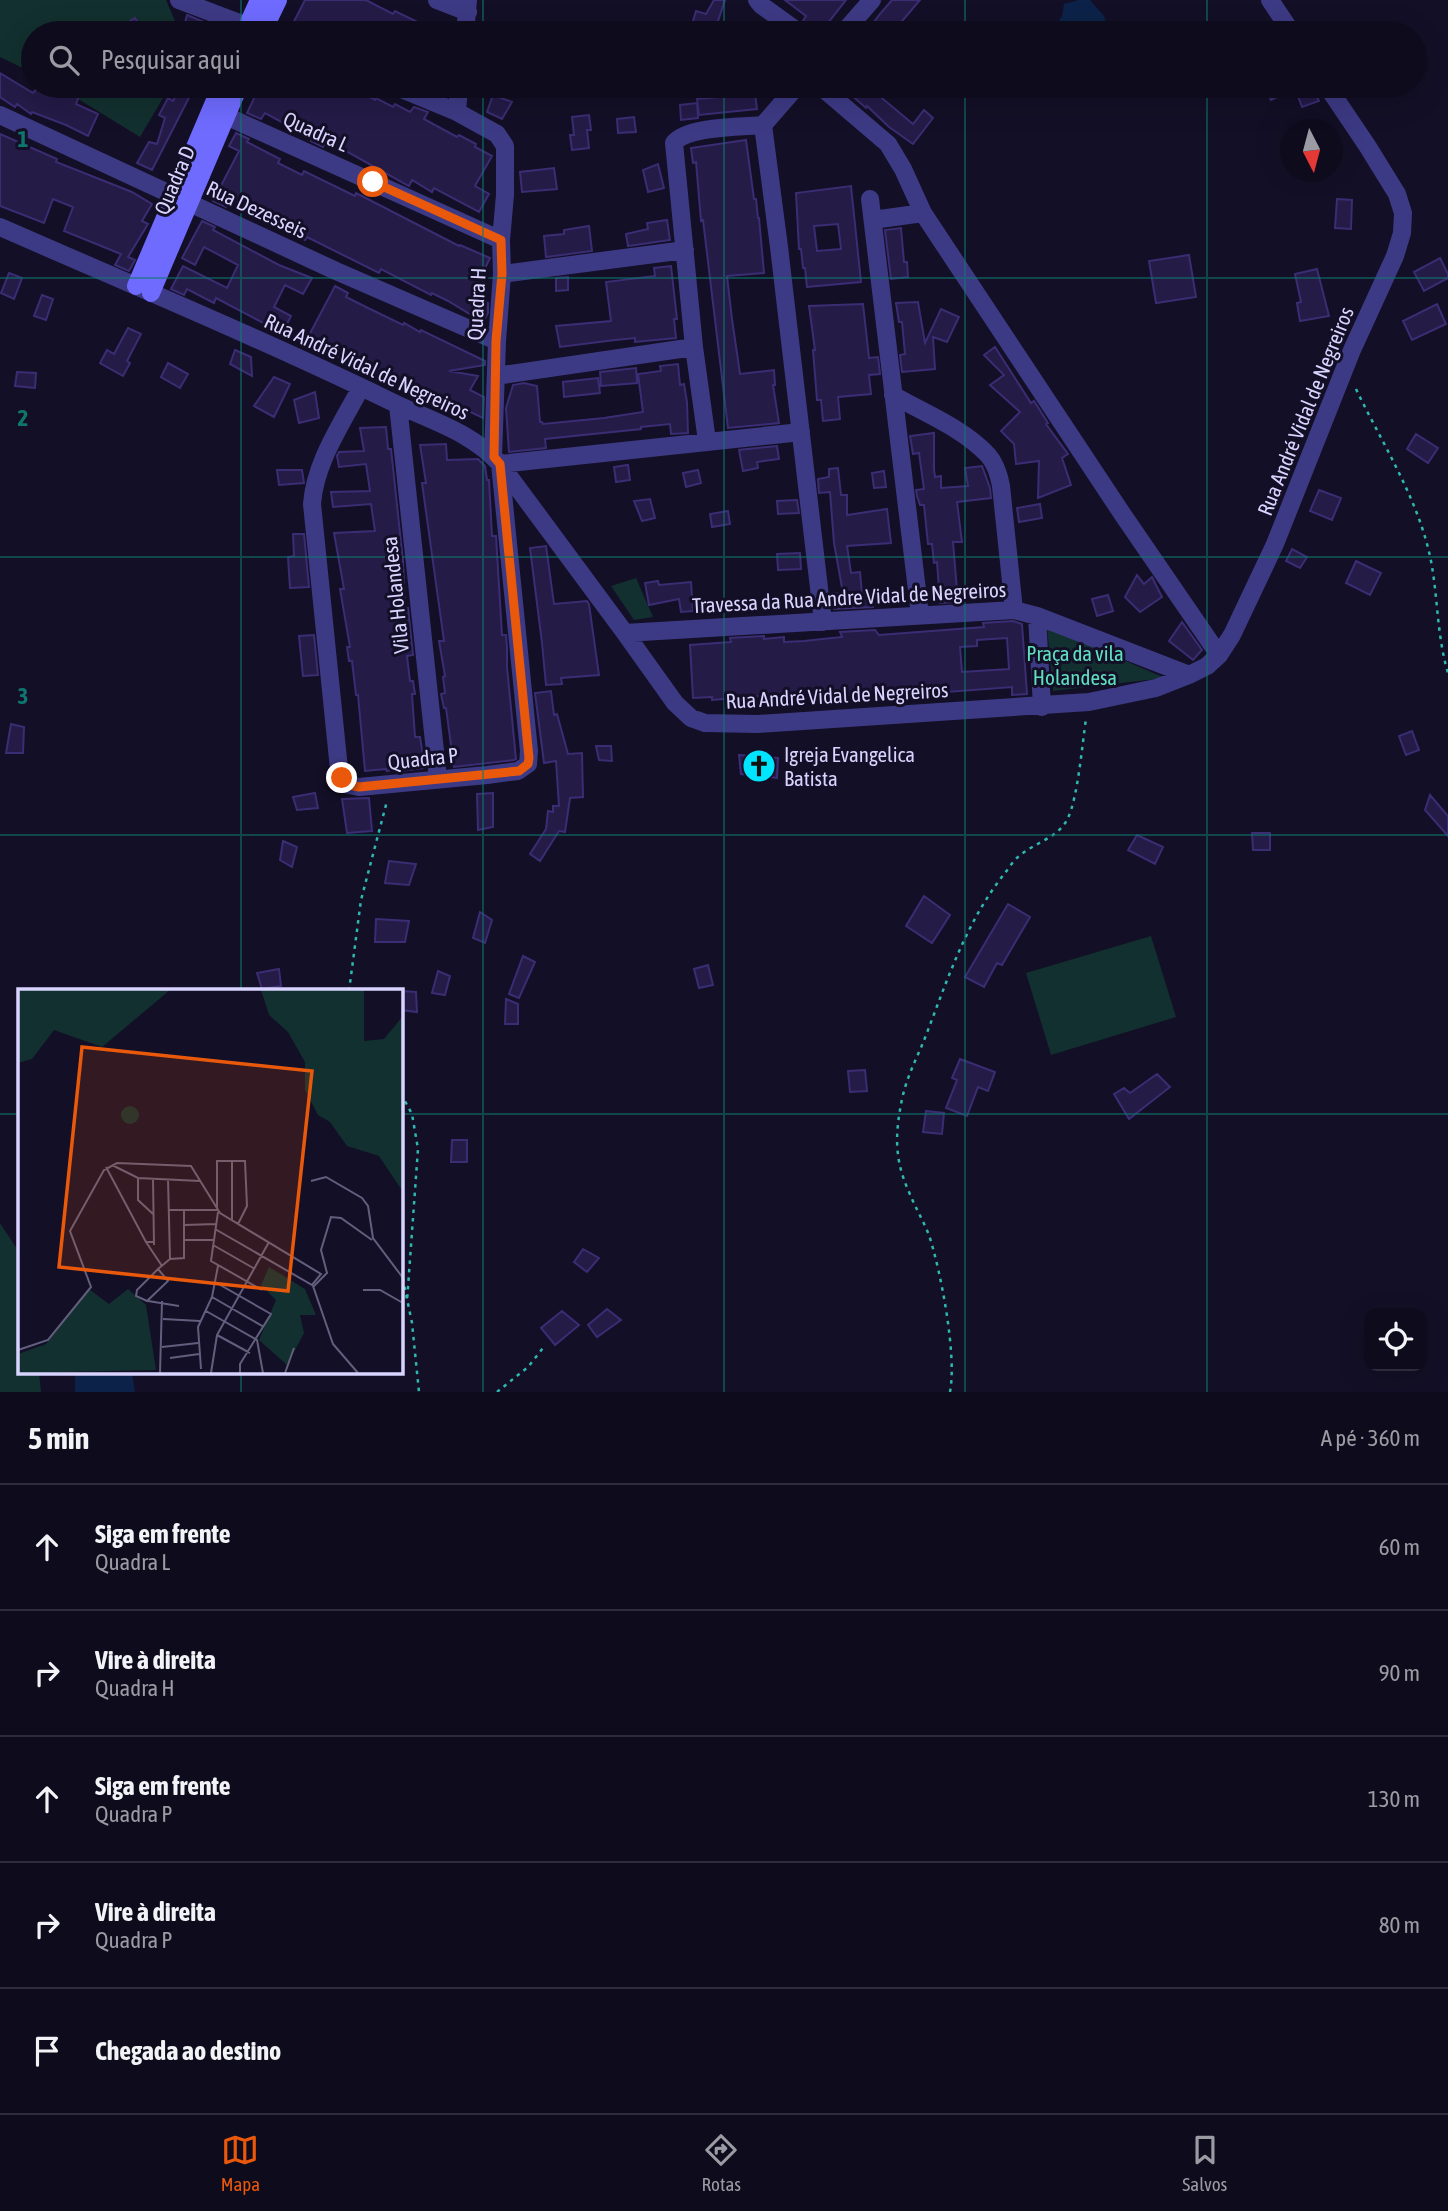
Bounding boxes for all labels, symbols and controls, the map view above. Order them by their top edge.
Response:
search box [21,21,1427,98]
icon: search [45,41,83,79]
text: Pesquisar aqui [101,45,241,75]
street label: Quadra L [280,106,352,156]
north arrow [1280,119,1343,182]
text: 1 [18,126,29,152]
street label: Quadra D [149,142,199,218]
route start [357,166,388,197]
street label: Rua Dezesseis [203,175,311,243]
street label: Quadra H [462,267,490,341]
street label: Rua André Vidal de Negreiros [1252,303,1358,519]
street label: Rua André Vidal de Negreiros [261,308,473,424]
text: 2 [18,405,28,431]
street label: Vila Holandesa [377,535,413,655]
street label: Travessa da Rua Andre Vidal de Negreiros [691,577,1007,617]
park label: Praça da vila Holandesa [1026,641,1124,689]
street label: Rua André Vidal de Negreiros [725,677,949,713]
text: 3 [18,683,28,709]
street label: Quadra P [387,742,459,774]
place label: Igreja Evangelica Batista [784,742,915,790]
church icon: Igreja Evangelica Batista [740,747,778,785]
route end [326,762,357,793]
inset map [18,989,402,1374]
map controls [1364,1308,1427,1371]
button: locate [1364,1308,1427,1371]
text: 5 min [28,1421,89,1455]
text: A pé · 360 m [1321,1425,1420,1451]
text: Siga em frente [95,1519,231,1549]
icon: ahead [28,1528,66,1566]
text: 60 m [1379,1534,1420,1560]
text: Quadra L [95,1549,170,1575]
text: Vire à direita [95,1645,216,1675]
icon: right [28,1654,66,1692]
text: 90 m [1379,1660,1420,1686]
text: Quadra H [95,1675,175,1701]
text: Siga em frente [95,1771,231,1801]
icon: ahead [28,1780,66,1818]
text: 130 m [1368,1786,1420,1812]
text: Quadra P [95,1801,173,1827]
text: Vire à direita [95,1897,216,1927]
icon: right [28,1906,66,1944]
text: 80 m [1379,1912,1420,1938]
text: Quadra P [95,1927,173,1953]
icon: arrive [28,2032,66,2070]
text: Chegada ao destino [95,2036,281,2066]
tab: Mapa [221,2131,260,2195]
tab: Rotas [701,2131,741,2195]
tab: Salvos [1182,2131,1227,2195]

